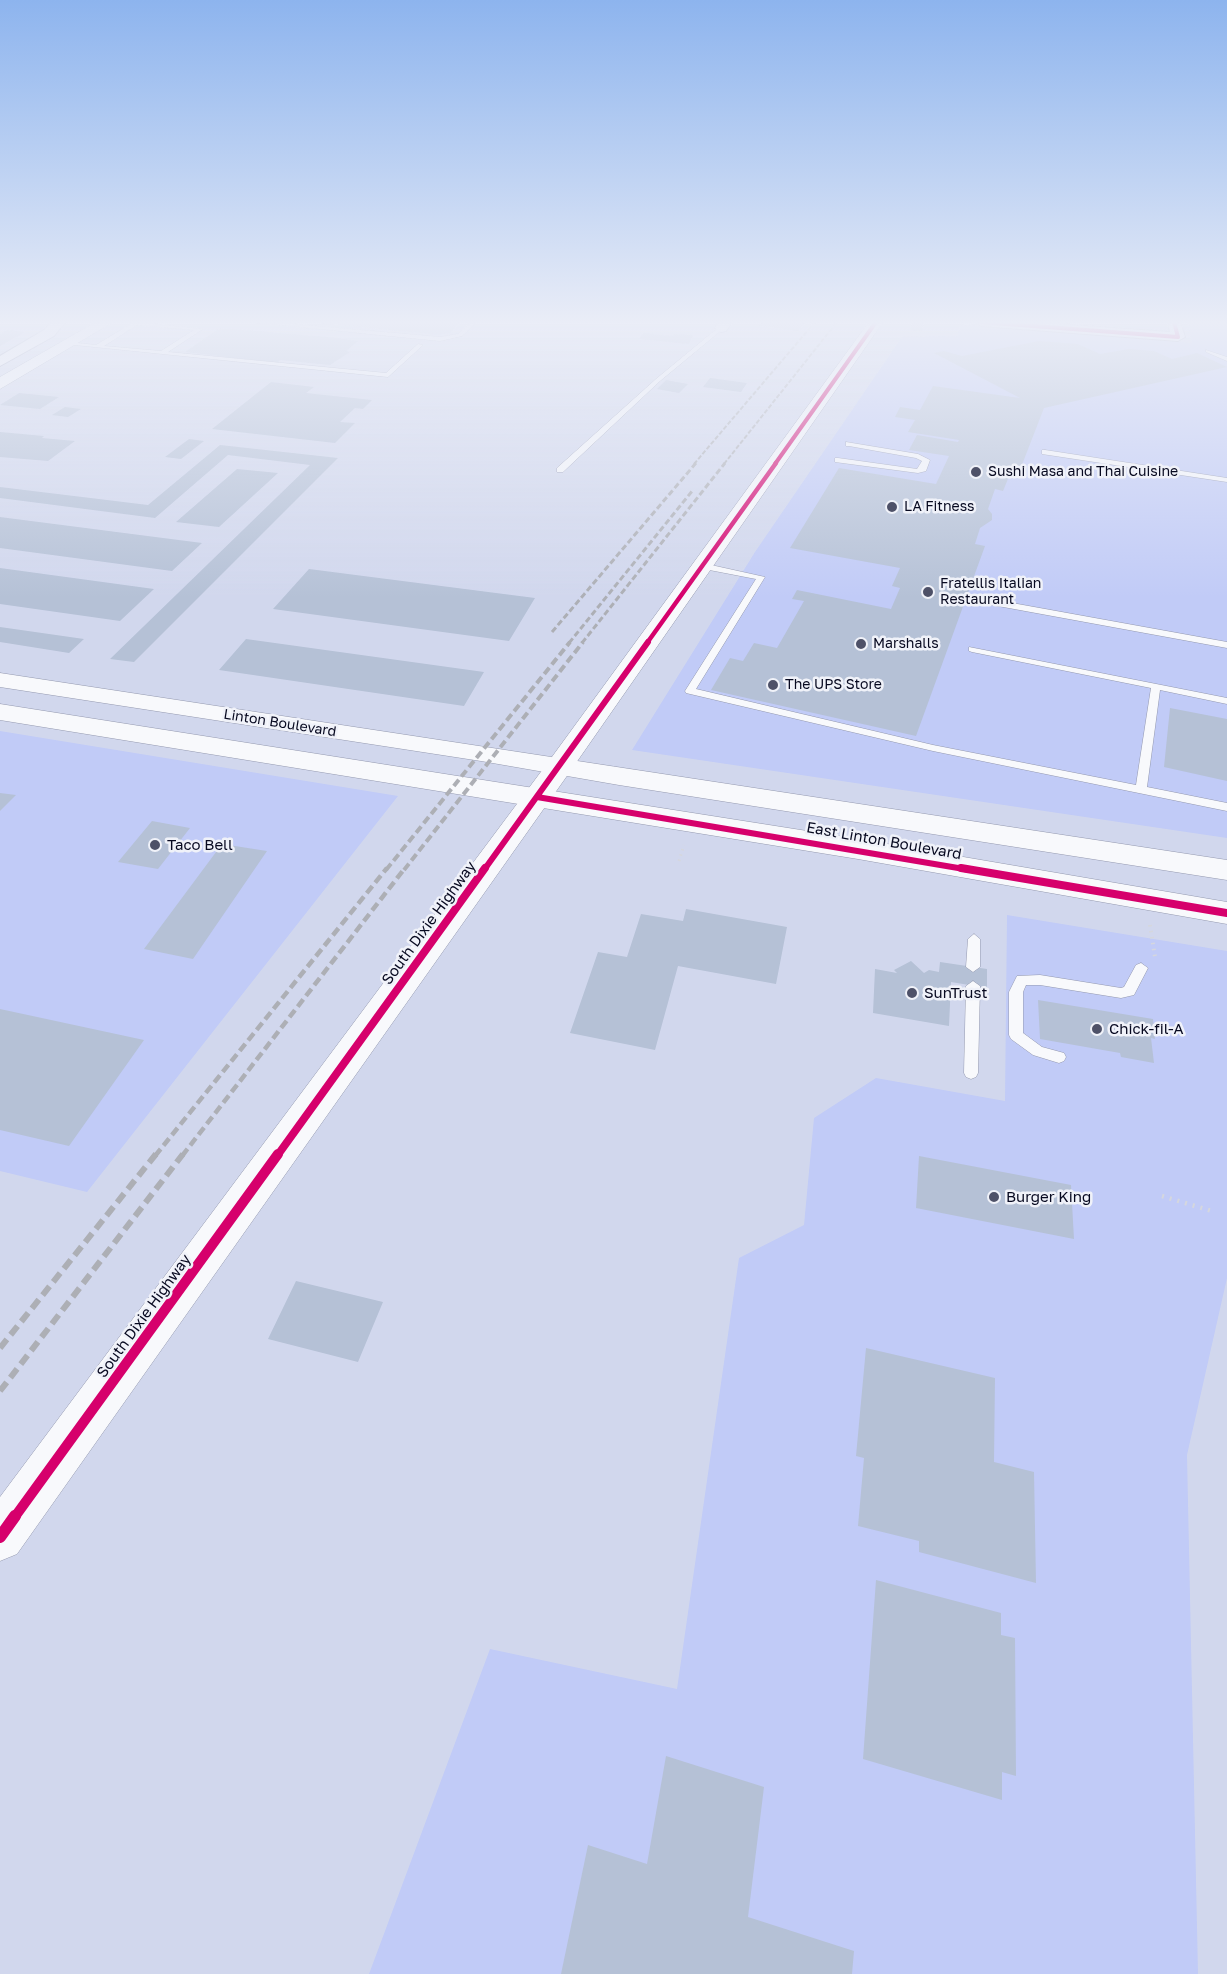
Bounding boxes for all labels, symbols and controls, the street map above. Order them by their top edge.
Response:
place label: Sushi Masa and Thai Cuisine [988,464,1178,480]
marker: Sushi Masa and Thai Cuisine [969,465,983,479]
place label: LA Fitness [904,499,975,515]
marker: LA Fitness [885,500,899,514]
place label: Fratellis Italian Restaurant [940,576,1041,608]
marker: Fratellis Italian Restaurant [921,585,935,599]
place label: Marshalls [873,636,939,652]
marker: Marshalls [854,637,868,651]
place label: The UPS Store [785,677,882,693]
marker: The UPS Store [766,678,780,692]
street label: Linton Boulevard [222,706,338,740]
street label: East Linton Boulevard [805,818,963,864]
place label: Taco Bell [167,836,233,854]
marker: Taco Bell [148,838,162,852]
street label: South Dixie Highway [378,858,480,988]
place label: SunTrust [924,984,987,1002]
marker: SunTrust [905,986,919,1000]
place label: Chick-fil-A [1109,1020,1184,1038]
marker: Chick-fil-A [1090,1022,1104,1036]
place label: Burger King [1006,1188,1091,1206]
marker: Burger King [987,1190,1001,1204]
street label: South Dixie Highway [93,1251,195,1381]

